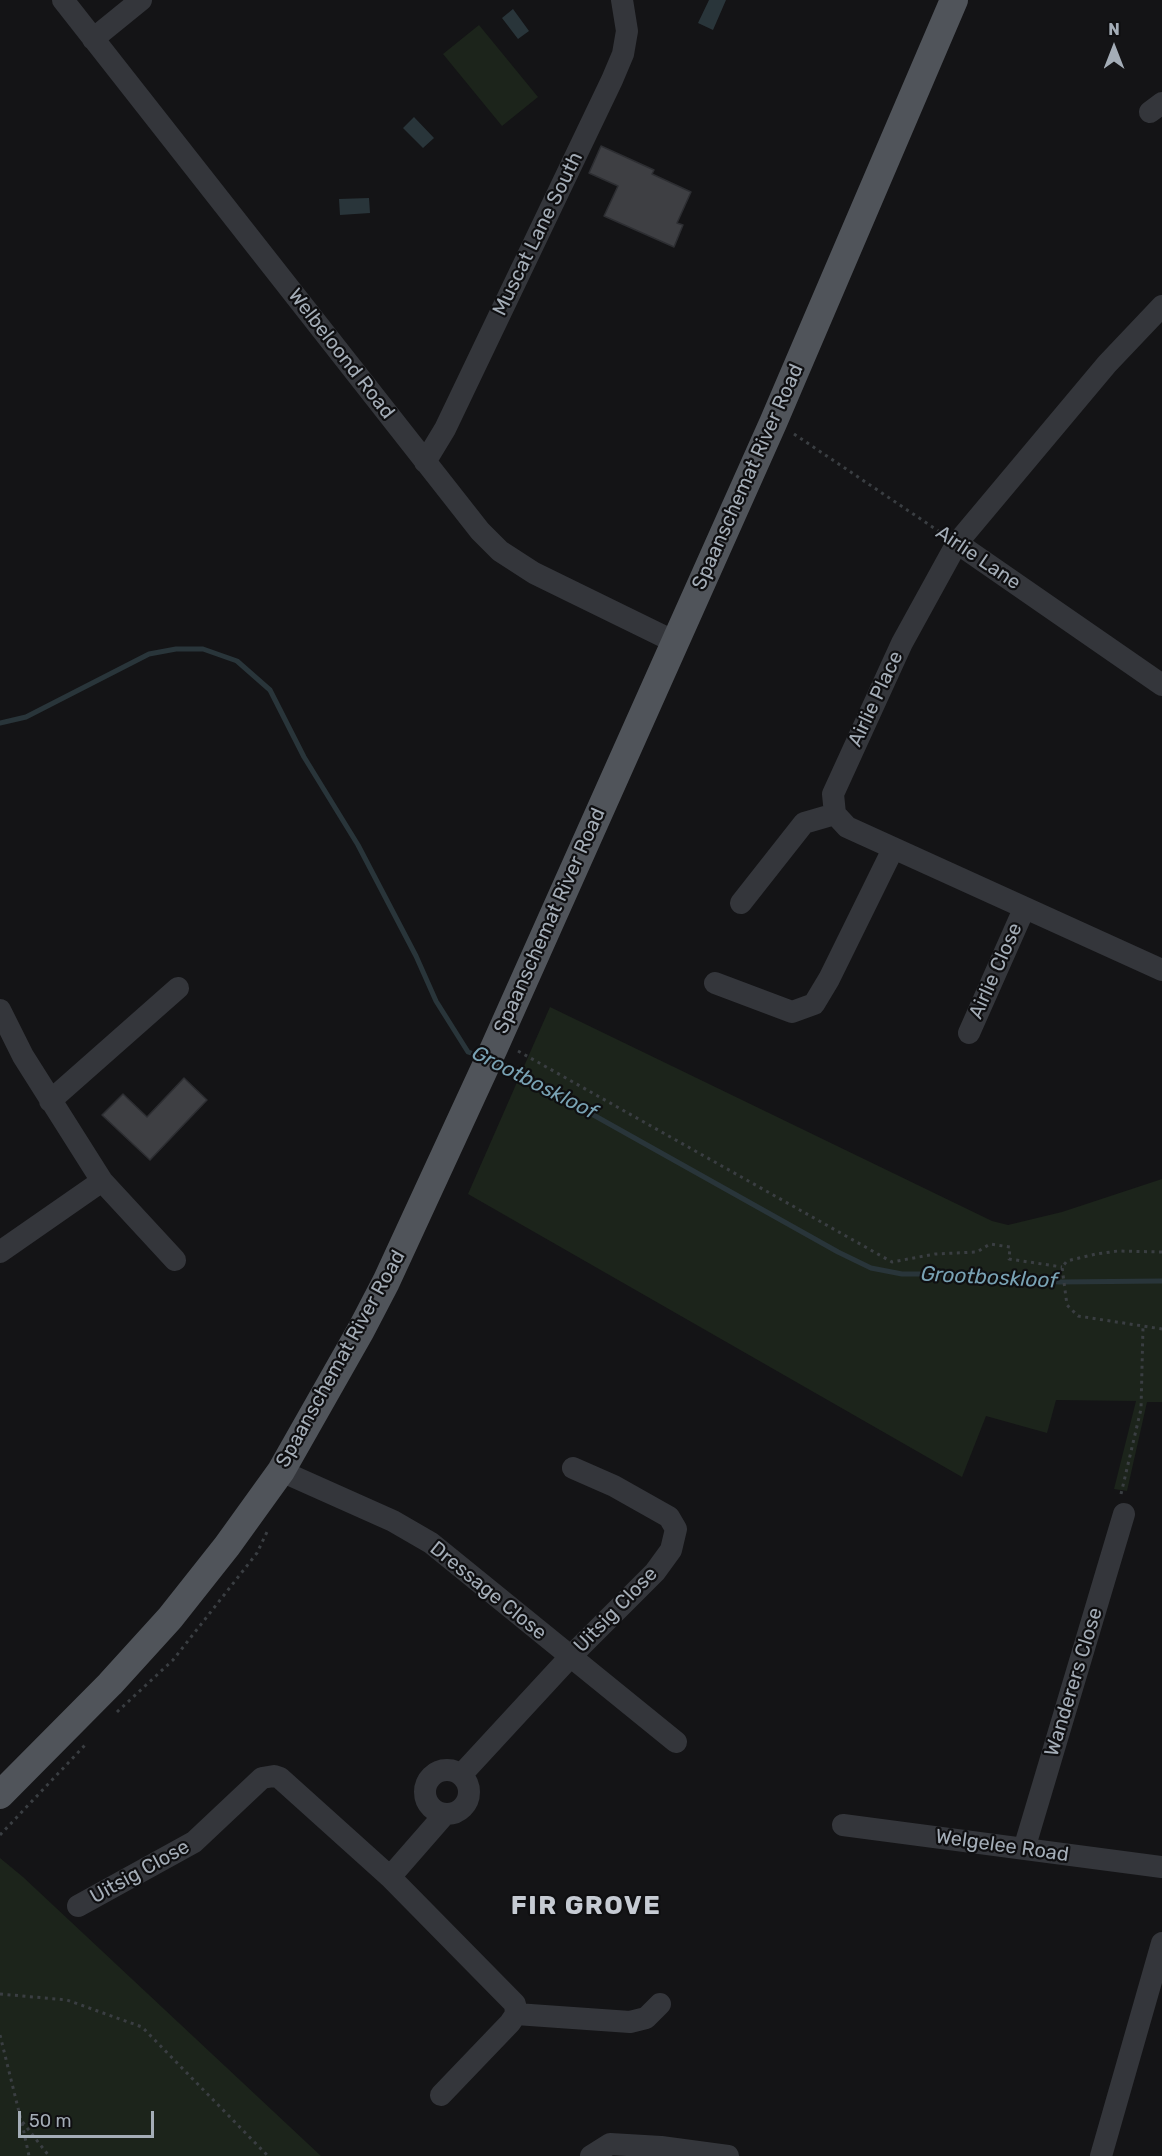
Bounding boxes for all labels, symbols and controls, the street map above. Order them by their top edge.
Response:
north arrow [1084,18,1144,78]
text: N [1108,20,1120,39]
street label: Muscat Lane South [488,148,588,320]
street label: Welbeloond Road [283,284,399,424]
street label: Spaanschemat River Road [687,360,809,594]
street label: Airlie Lane [931,521,1025,595]
street label: Airlie Place [843,647,909,751]
street label: Spaanschemat River Road [489,804,611,1038]
street label: Airlie Close [964,919,1028,1023]
water label: Grootboskloof [467,1041,601,1125]
street label: Spaanschemat River Road [271,1246,411,1472]
water label: Grootboskloof [920,1262,1058,1294]
street label: Dressage Close [425,1537,551,1645]
street label: Uitsig Close [569,1562,663,1658]
street label: Wanderers Close [1040,1605,1108,1759]
street label: Welgelee Road [934,1825,1070,1867]
street label: Uitsig Close [86,1835,194,1909]
district label: FIR GROVE [511,1890,661,1922]
scale bar [21,2099,158,2137]
text: 50 m [29,2110,72,2132]

